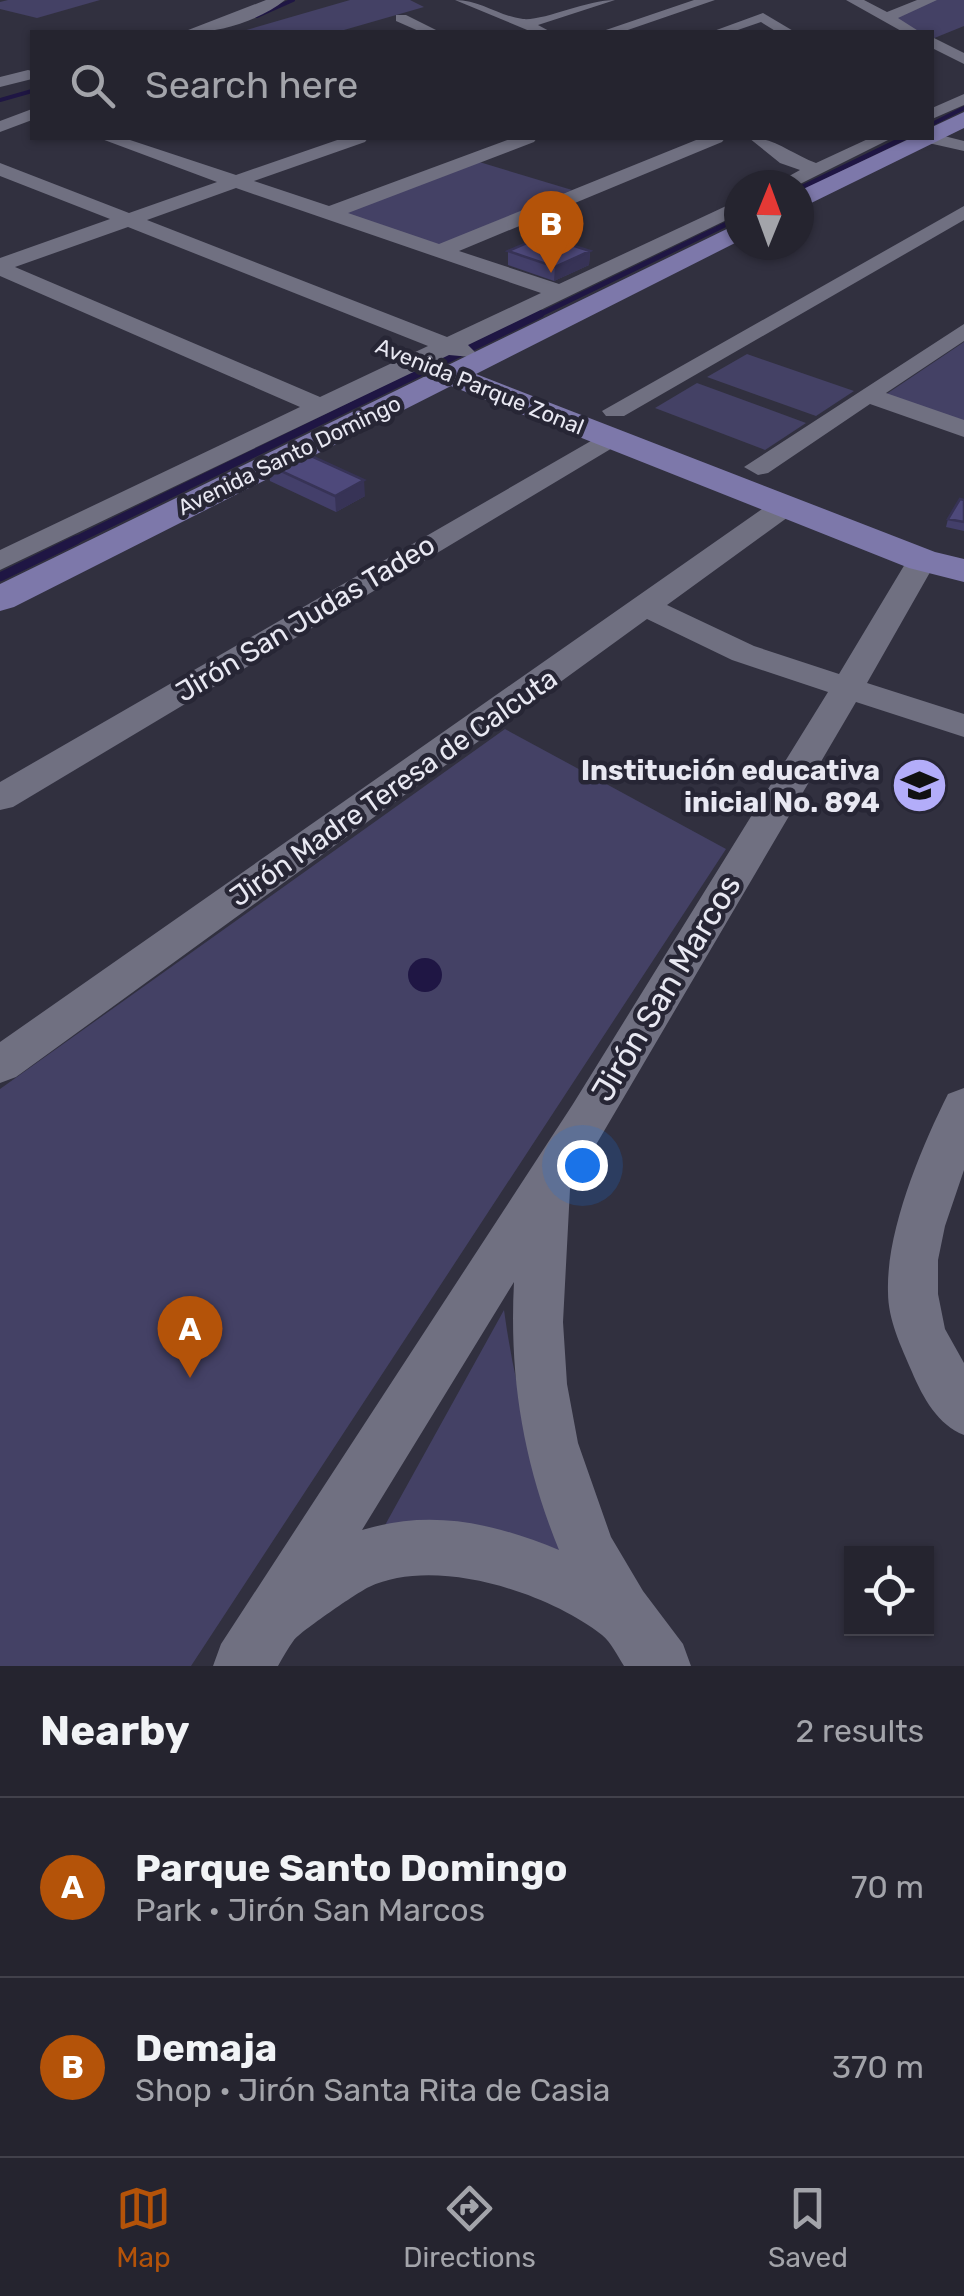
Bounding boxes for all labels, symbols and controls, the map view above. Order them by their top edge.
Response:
search box [30,30,934,140]
icon: search [65,58,120,113]
text: Search here [145,62,358,108]
north arrow [724,170,814,260]
pin: B [518,190,584,273]
street label: Avenida Parque Zonal [372,332,588,441]
street label: Avenida Santo Domingo [173,390,405,521]
street label: Jirón San Judas Tadeo [170,528,441,709]
street label: Jirón Madre Teresa de Calcuta [223,661,563,913]
place label: Institución educativa inicial No. 894 [581,754,880,819]
school or university icon: Institución educativa inicial No. 894 [889,756,949,816]
street label: Jirón San Marcos [583,868,749,1108]
your location [557,1140,608,1191]
pin: A [158,1296,222,1378]
map controls [844,1546,934,1636]
button: locate [844,1546,934,1636]
text: Nearby [40,1706,190,1756]
text: 2 results [795,1712,924,1750]
text: Parque Santo Domingo [135,1845,567,1891]
text: A [61,1868,84,1906]
text: 70 m [851,1868,924,1906]
text: Park · Jirón San Marcos [135,1891,485,1929]
text: Demaja [135,2025,277,2071]
text: B [61,2048,84,2086]
text: 370 m [832,2048,924,2086]
text: Shop · Jirón Santa Rita de Casia [135,2071,611,2109]
tab: Map [116,2181,171,2274]
tab: Directions [403,2181,536,2274]
tab: Saved [768,2181,848,2274]

